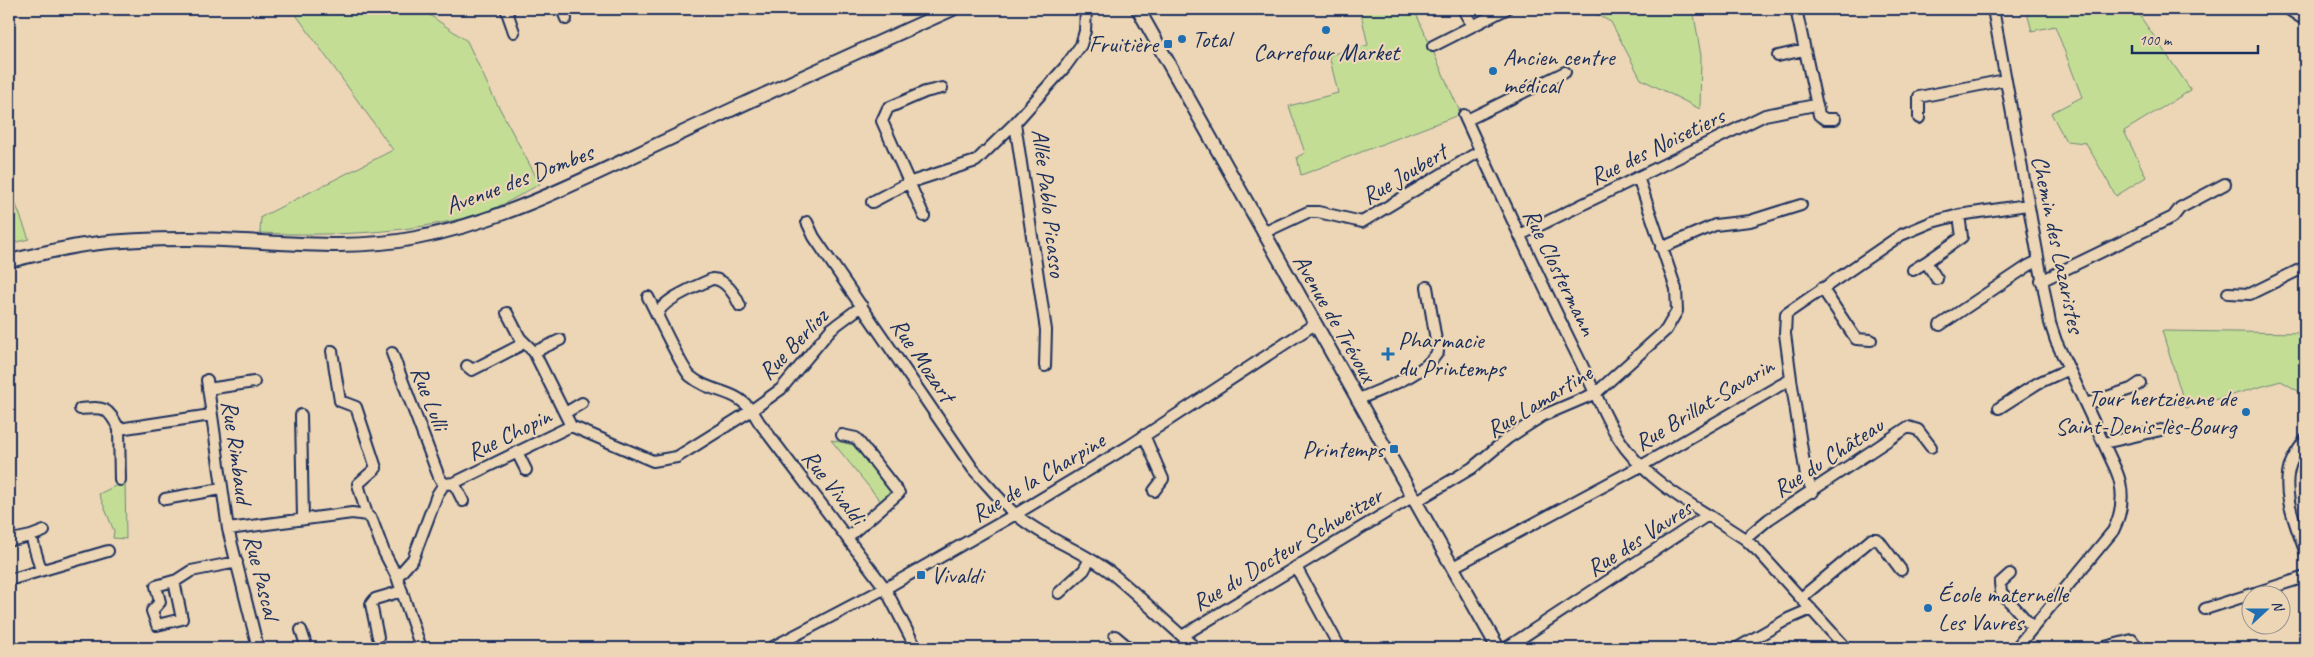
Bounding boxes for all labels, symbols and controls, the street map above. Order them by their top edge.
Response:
scale bar [2132,22,2258,54]
place label: Total [1192,24,1235,54]
marker: Carrefour Market [1320,24,1332,36]
place label: Fruitière [1089,29,1160,59]
text: 100 m [2139,31,2173,50]
marker: Total [1176,33,1188,45]
place label: Carrefour Market [1253,37,1401,67]
marker: Fruitière [1162,38,1174,50]
place label: Ancien centre médical [1503,42,1617,100]
marker: Ancien centre médical [1487,65,1499,77]
street label: Rue des Noisetiers [1585,100,1731,192]
street label: Allée Pablo Picasso [1025,127,1073,280]
street label: Rue Joubert [1356,135,1455,211]
street label: Avenue des Dombes [441,136,600,221]
street label: Chemin des Lazaristes [2025,153,2092,338]
street label: Rue Clostermann [1516,204,1604,341]
street label: Avenue de Trévoux [1286,249,1385,389]
street label: Rue Berlioz [752,301,835,386]
street label: Rue Mozart [884,312,964,410]
place label: Pharmacie du Printemps [1398,325,1507,383]
marker: Pharmacie du Printemps [1382,348,1394,360]
street label: Rue Brillat-Savarin [1629,350,1780,457]
street label: Rue Lamartine [1481,357,1599,444]
street label: Rue Lulli [404,362,457,437]
place label: Tour hertzienne de Saint-Denis-lès-Bourg [2055,383,2238,441]
street label: Rue Rimbaud [215,399,260,509]
street label: Rue Chopin [462,400,557,467]
marker: Tour hertzienne de Saint-Denis-lès-Bourg [2240,406,2252,418]
street label: Rue du Château [1767,409,1891,504]
street label: Rue de la Charpine [966,424,1112,529]
place label: Printemps [1302,434,1386,464]
street label: Rue Vivaldi [795,443,874,533]
marker: Printemps [1388,443,1400,455]
street label: Rue du Docteur Schweitzer [1186,479,1390,618]
street label: Rue des Vavres [1581,492,1699,583]
street label: Rue Pascal [237,532,288,626]
place label: Vivaldi [931,560,987,590]
marker: Vivaldi [915,569,927,581]
place label: École maternelle Les Vavres [1938,579,2070,637]
north arrow [2242,584,2292,634]
text: N [2268,598,2288,615]
marker: École maternelle Les Vavres [1922,602,1934,614]

